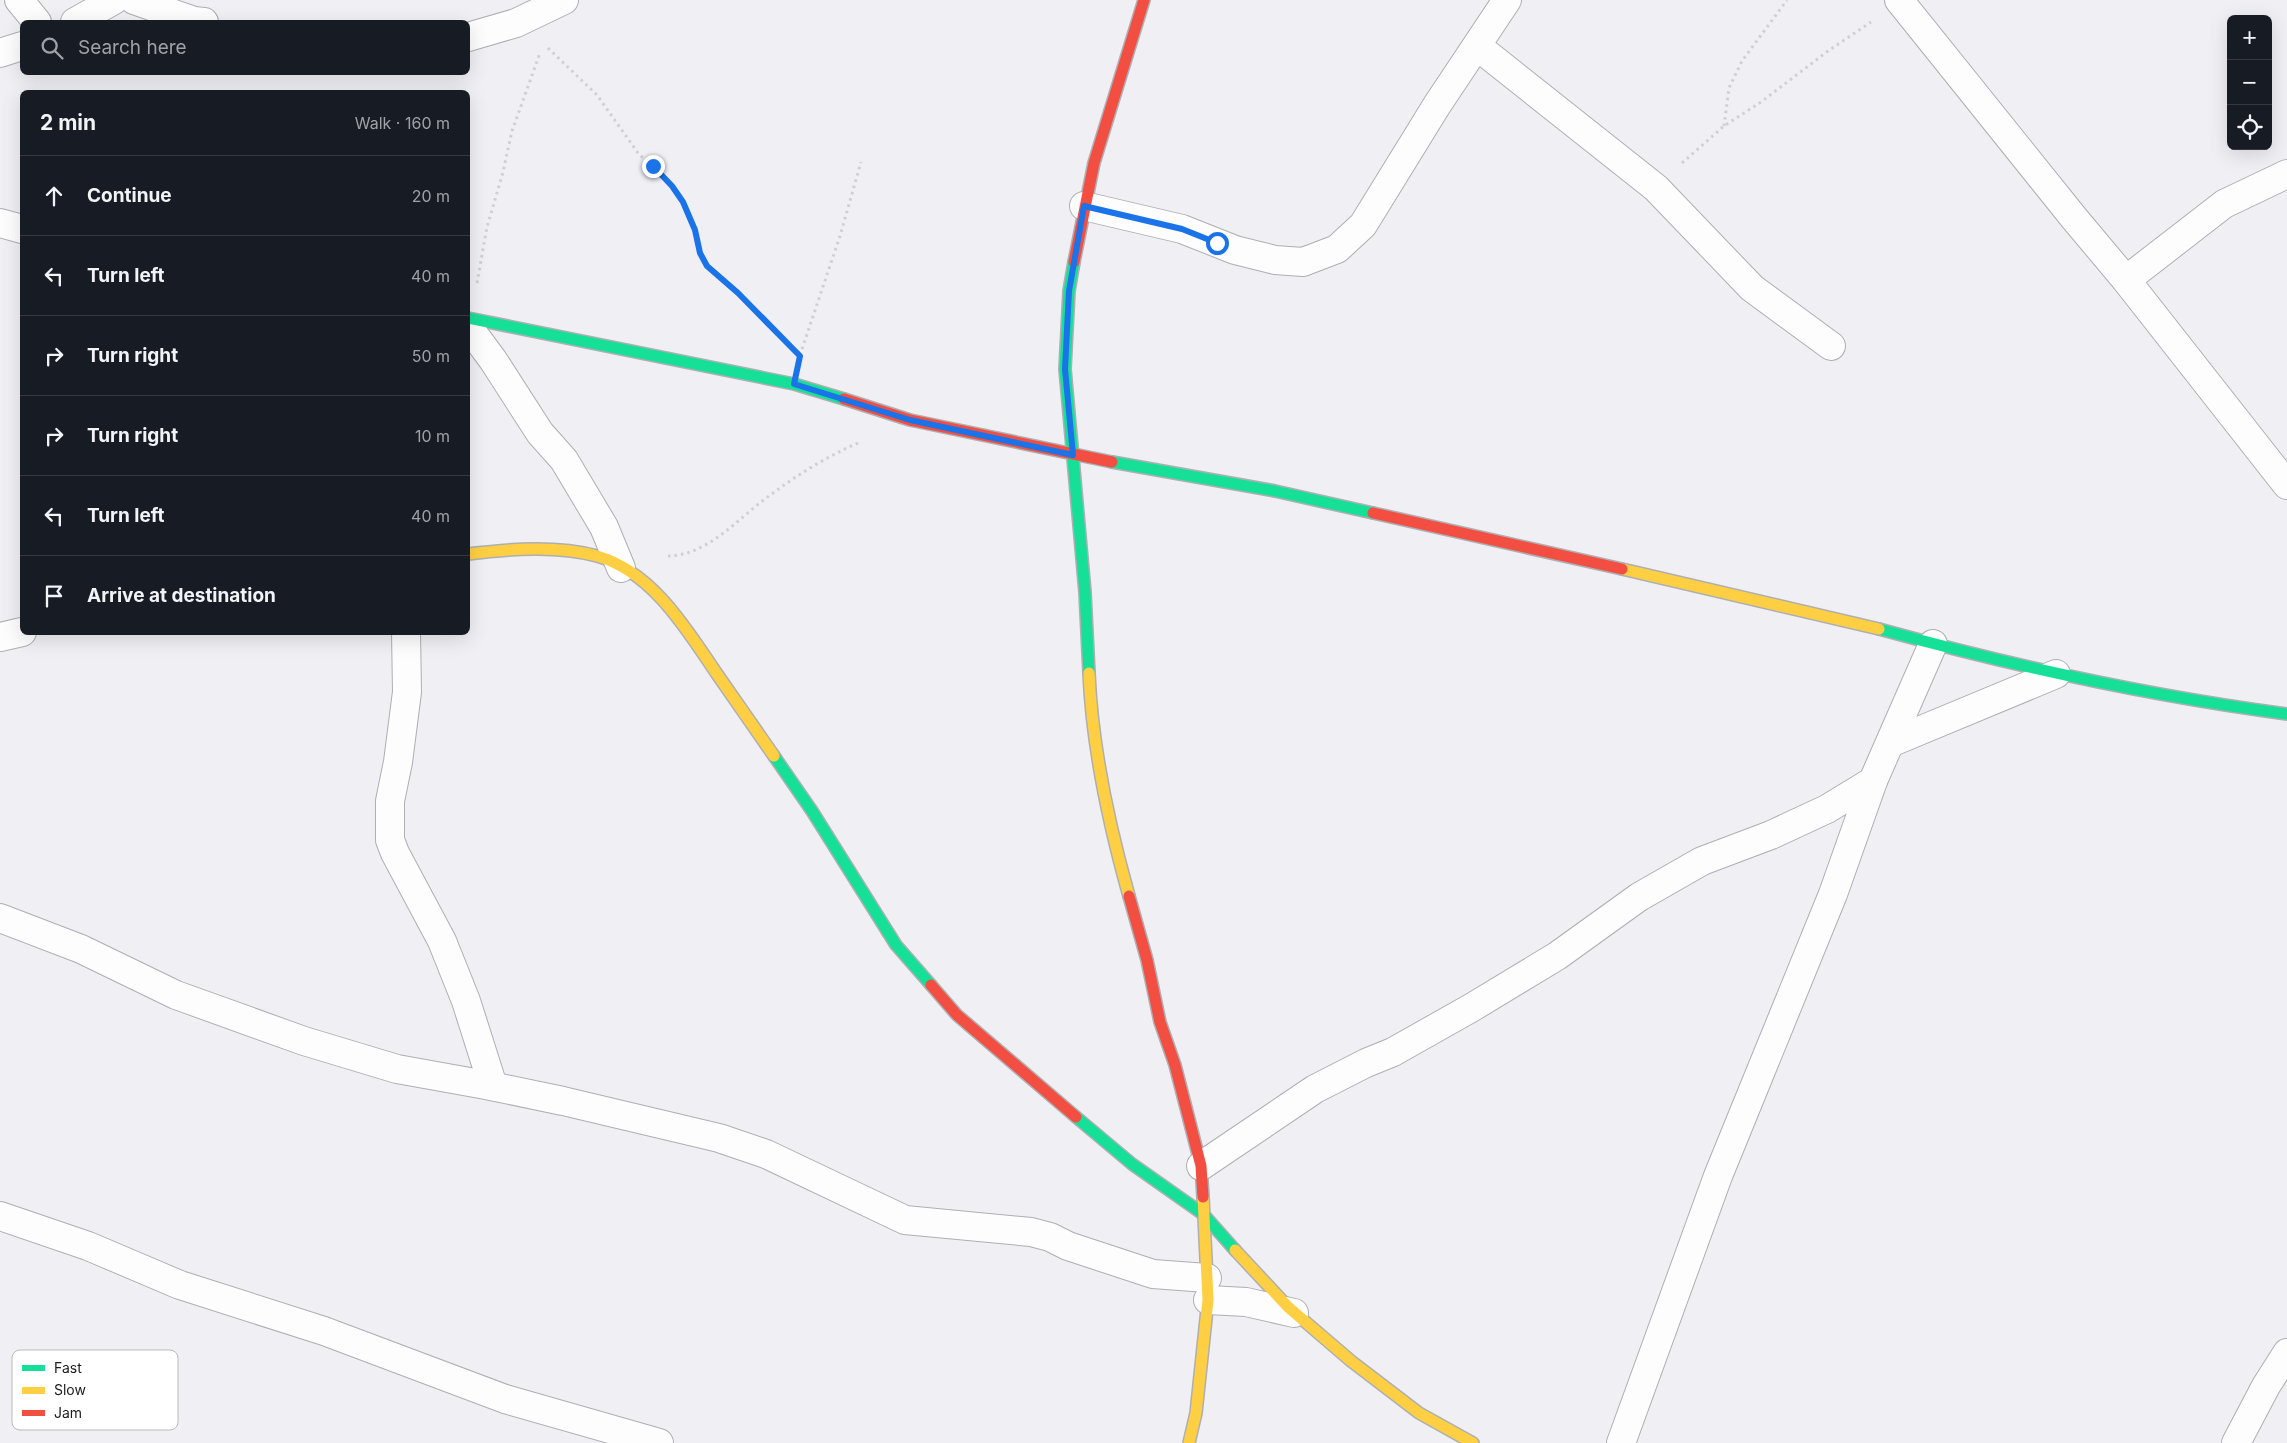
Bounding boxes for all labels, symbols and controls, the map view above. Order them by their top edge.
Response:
map controls [2227,15,2272,150]
button: + [2227,15,2272,60]
search box [20,20,470,75]
icon: search [38,34,66,62]
text: Search here [78,36,187,59]
button: − [2227,60,2272,105]
button: locate [2227,105,2272,150]
text: 2 min [40,110,96,135]
text: Walk · 160 m [355,113,450,133]
route end [642,155,665,178]
icon: ahead [40,182,68,210]
text: Continue [87,184,172,207]
text: 20 m [412,186,450,206]
route start [1206,232,1229,255]
icon: left [40,262,68,290]
text: Turn left [87,264,165,287]
text: 40 m [411,266,450,286]
icon: right [40,342,68,370]
text: Turn right [87,344,178,367]
text: 50 m [412,346,450,366]
icon: right [40,422,68,450]
text: Turn right [87,424,178,447]
text: 10 m [415,426,450,446]
icon: left [40,502,68,530]
text: Turn left [87,504,165,527]
text: 40 m [411,506,450,526]
icon: arrive [40,582,68,610]
text: Arrive at destination [87,584,276,607]
legend [12,1350,178,1430]
text: Fast [54,1359,82,1376]
text: Slow [54,1381,86,1398]
text: Jam [54,1404,82,1421]

